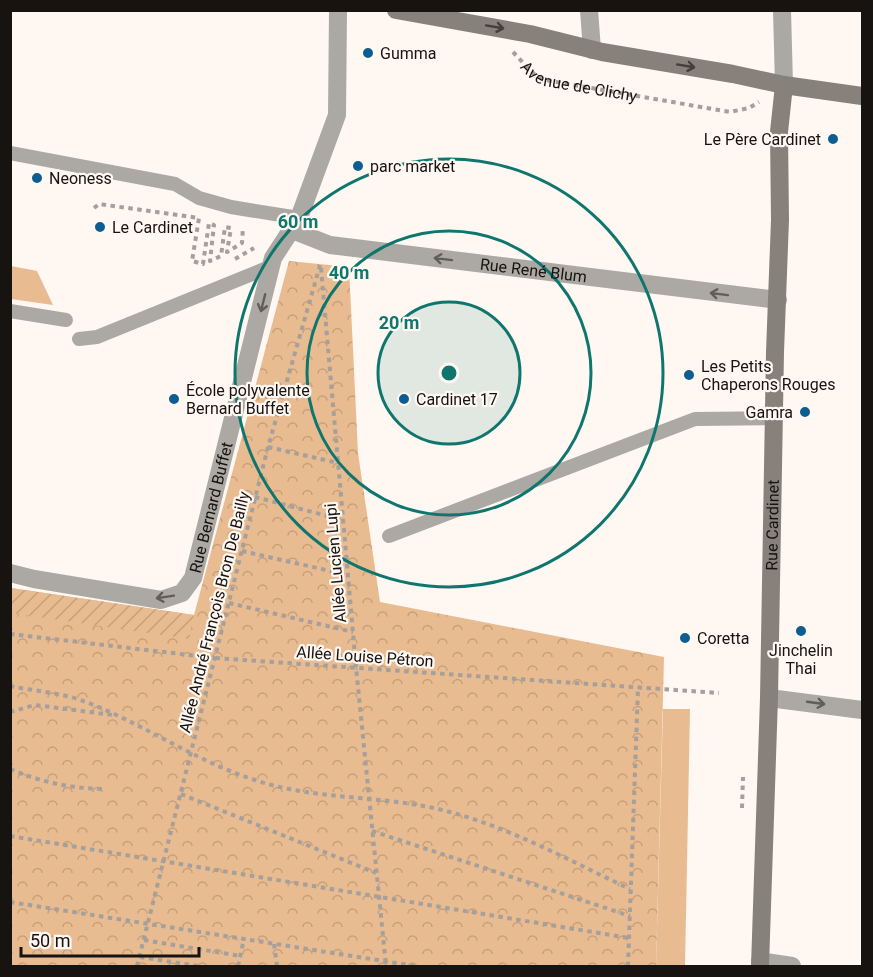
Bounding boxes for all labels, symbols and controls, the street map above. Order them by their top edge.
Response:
one-way arrow [484,22,504,33]
place label: Gumma [380,44,436,63]
marker: Gumma [361,46,375,60]
street label: Avenue de Clichy [517,57,639,106]
one-way arrow [675,61,695,72]
place label: Le Père Cardinet [704,130,821,149]
marker: Le Père Cardinet [826,132,840,146]
place label: parc market [370,157,455,176]
marker: parc market [351,159,365,173]
place label: Neoness [49,169,112,188]
marker: Neoness [30,171,44,185]
text: 60 m [278,211,318,232]
place label: Le Cardinet [112,218,193,237]
marker: Le Cardinet [93,220,107,234]
one-way arrow [433,253,453,264]
street label: Rue René Blum [479,255,588,286]
text: 40 m [329,262,369,283]
one-way arrow [710,288,730,299]
one-way arrow [256,293,268,312]
text: 20 m [379,312,419,333]
place label: Les Petits Chaperons Rouges [701,357,835,394]
centre of rings [439,363,459,383]
marker: Les Petits Chaperons Rouges [682,368,696,382]
place label: École polyvalente Bernard Buffet [186,381,310,418]
place label: Cardinet 17 [416,390,498,409]
marker: École polyvalente Bernard Buffet [167,392,181,406]
marker: Cardinet 17 [397,392,411,406]
place label: Gamra [746,403,793,422]
marker: Gamra [798,405,812,419]
street label: Rue Bernard Buffet [186,440,237,575]
street label: Rue Cardinet [762,480,783,571]
street label: Allée André François Bron De Bailly [175,489,254,735]
street label: Allée Lucien Lupi [321,502,350,623]
one-way arrow [155,592,175,603]
marker: Jinchelin Thai [794,624,808,638]
place label: Coretta [697,629,749,648]
marker: Coretta [678,631,692,645]
place label: Jinchelin Thai [769,641,833,678]
street label: Allée Louise Pétron [296,642,434,671]
one-way arrow [805,698,825,709]
scale bar [21,920,200,958]
text: 50 m [30,930,70,951]

